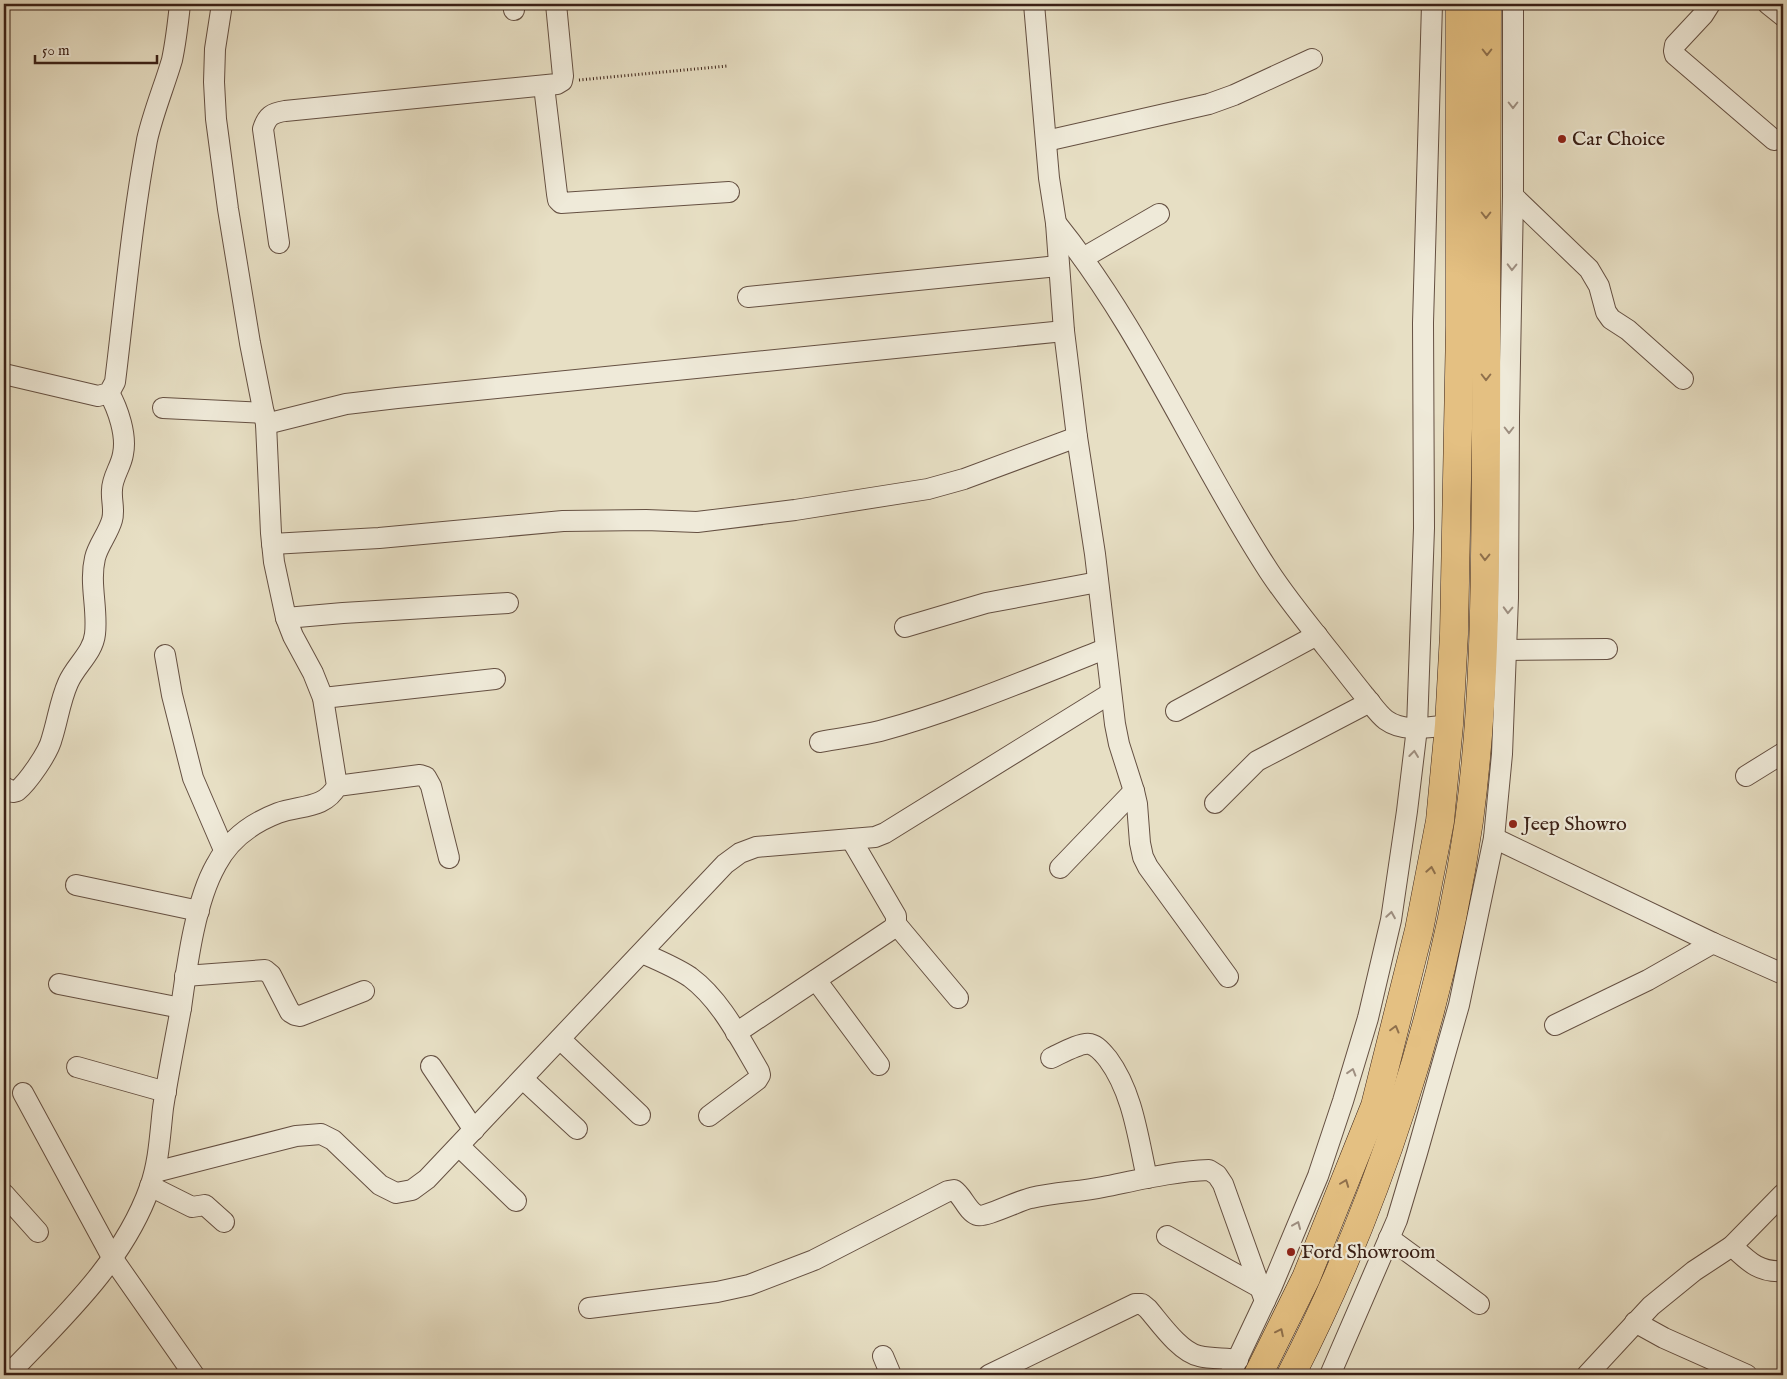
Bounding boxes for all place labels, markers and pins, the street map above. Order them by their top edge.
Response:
place label: Car Choice [1572,127,1665,152]
marker: Car Choice [1556,133,1568,145]
place label: Jeep Showro [1521,812,1627,837]
marker: Jeep Showro [1507,818,1519,830]
place label: Ford Showroom [1301,1240,1436,1265]
marker: Ford Showroom [1285,1246,1297,1258]

